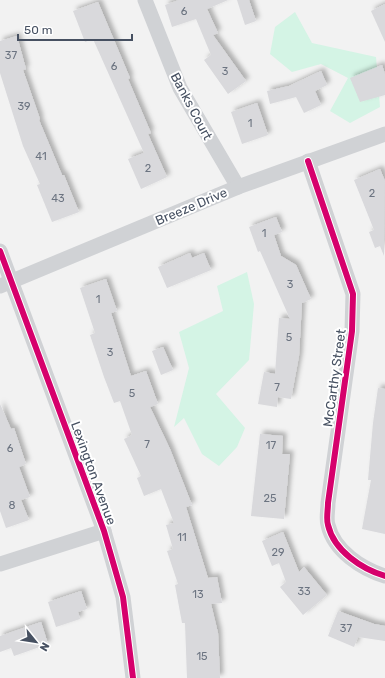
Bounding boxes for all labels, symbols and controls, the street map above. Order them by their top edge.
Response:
house number: 6 [181,5,188,18]
scale bar [18,16,132,42]
text: 50 m [24,23,52,37]
house number: 37 [5,49,17,62]
house number: 6 [111,60,118,73]
house number: 3 [222,65,229,78]
street label: Banks Court [168,70,216,142]
house number: 39 [17,100,31,113]
house number: 1 [248,117,252,130]
house number: 41 [35,150,47,163]
house number: 2 [145,162,151,175]
street label: Breeze Drive [153,185,229,228]
house number: 2 [369,187,375,200]
house number: 43 [51,192,65,205]
house number: 1 [262,227,266,240]
house number: 3 [287,278,294,291]
house number: 1 [96,293,100,306]
street label: McCarthy Street [320,328,349,428]
house number: 5 [286,331,293,344]
house number: 3 [107,346,114,359]
house number: 7 [274,381,280,394]
house number: 5 [129,387,136,400]
street label: Lexington Avenue [67,419,119,527]
house number: 7 [144,438,150,451]
house number: 17 [266,439,277,452]
house number: 6 [7,442,14,455]
house number: 25 [264,492,277,505]
house number: 8 [9,499,16,512]
house number: 11 [177,531,187,544]
house number: 29 [272,546,284,559]
house number: 33 [297,585,311,598]
house number: 13 [192,588,204,601]
north arrow [16,622,56,662]
house number: 37 [340,622,352,635]
text: N [37,640,52,653]
house number: 15 [196,650,208,663]

